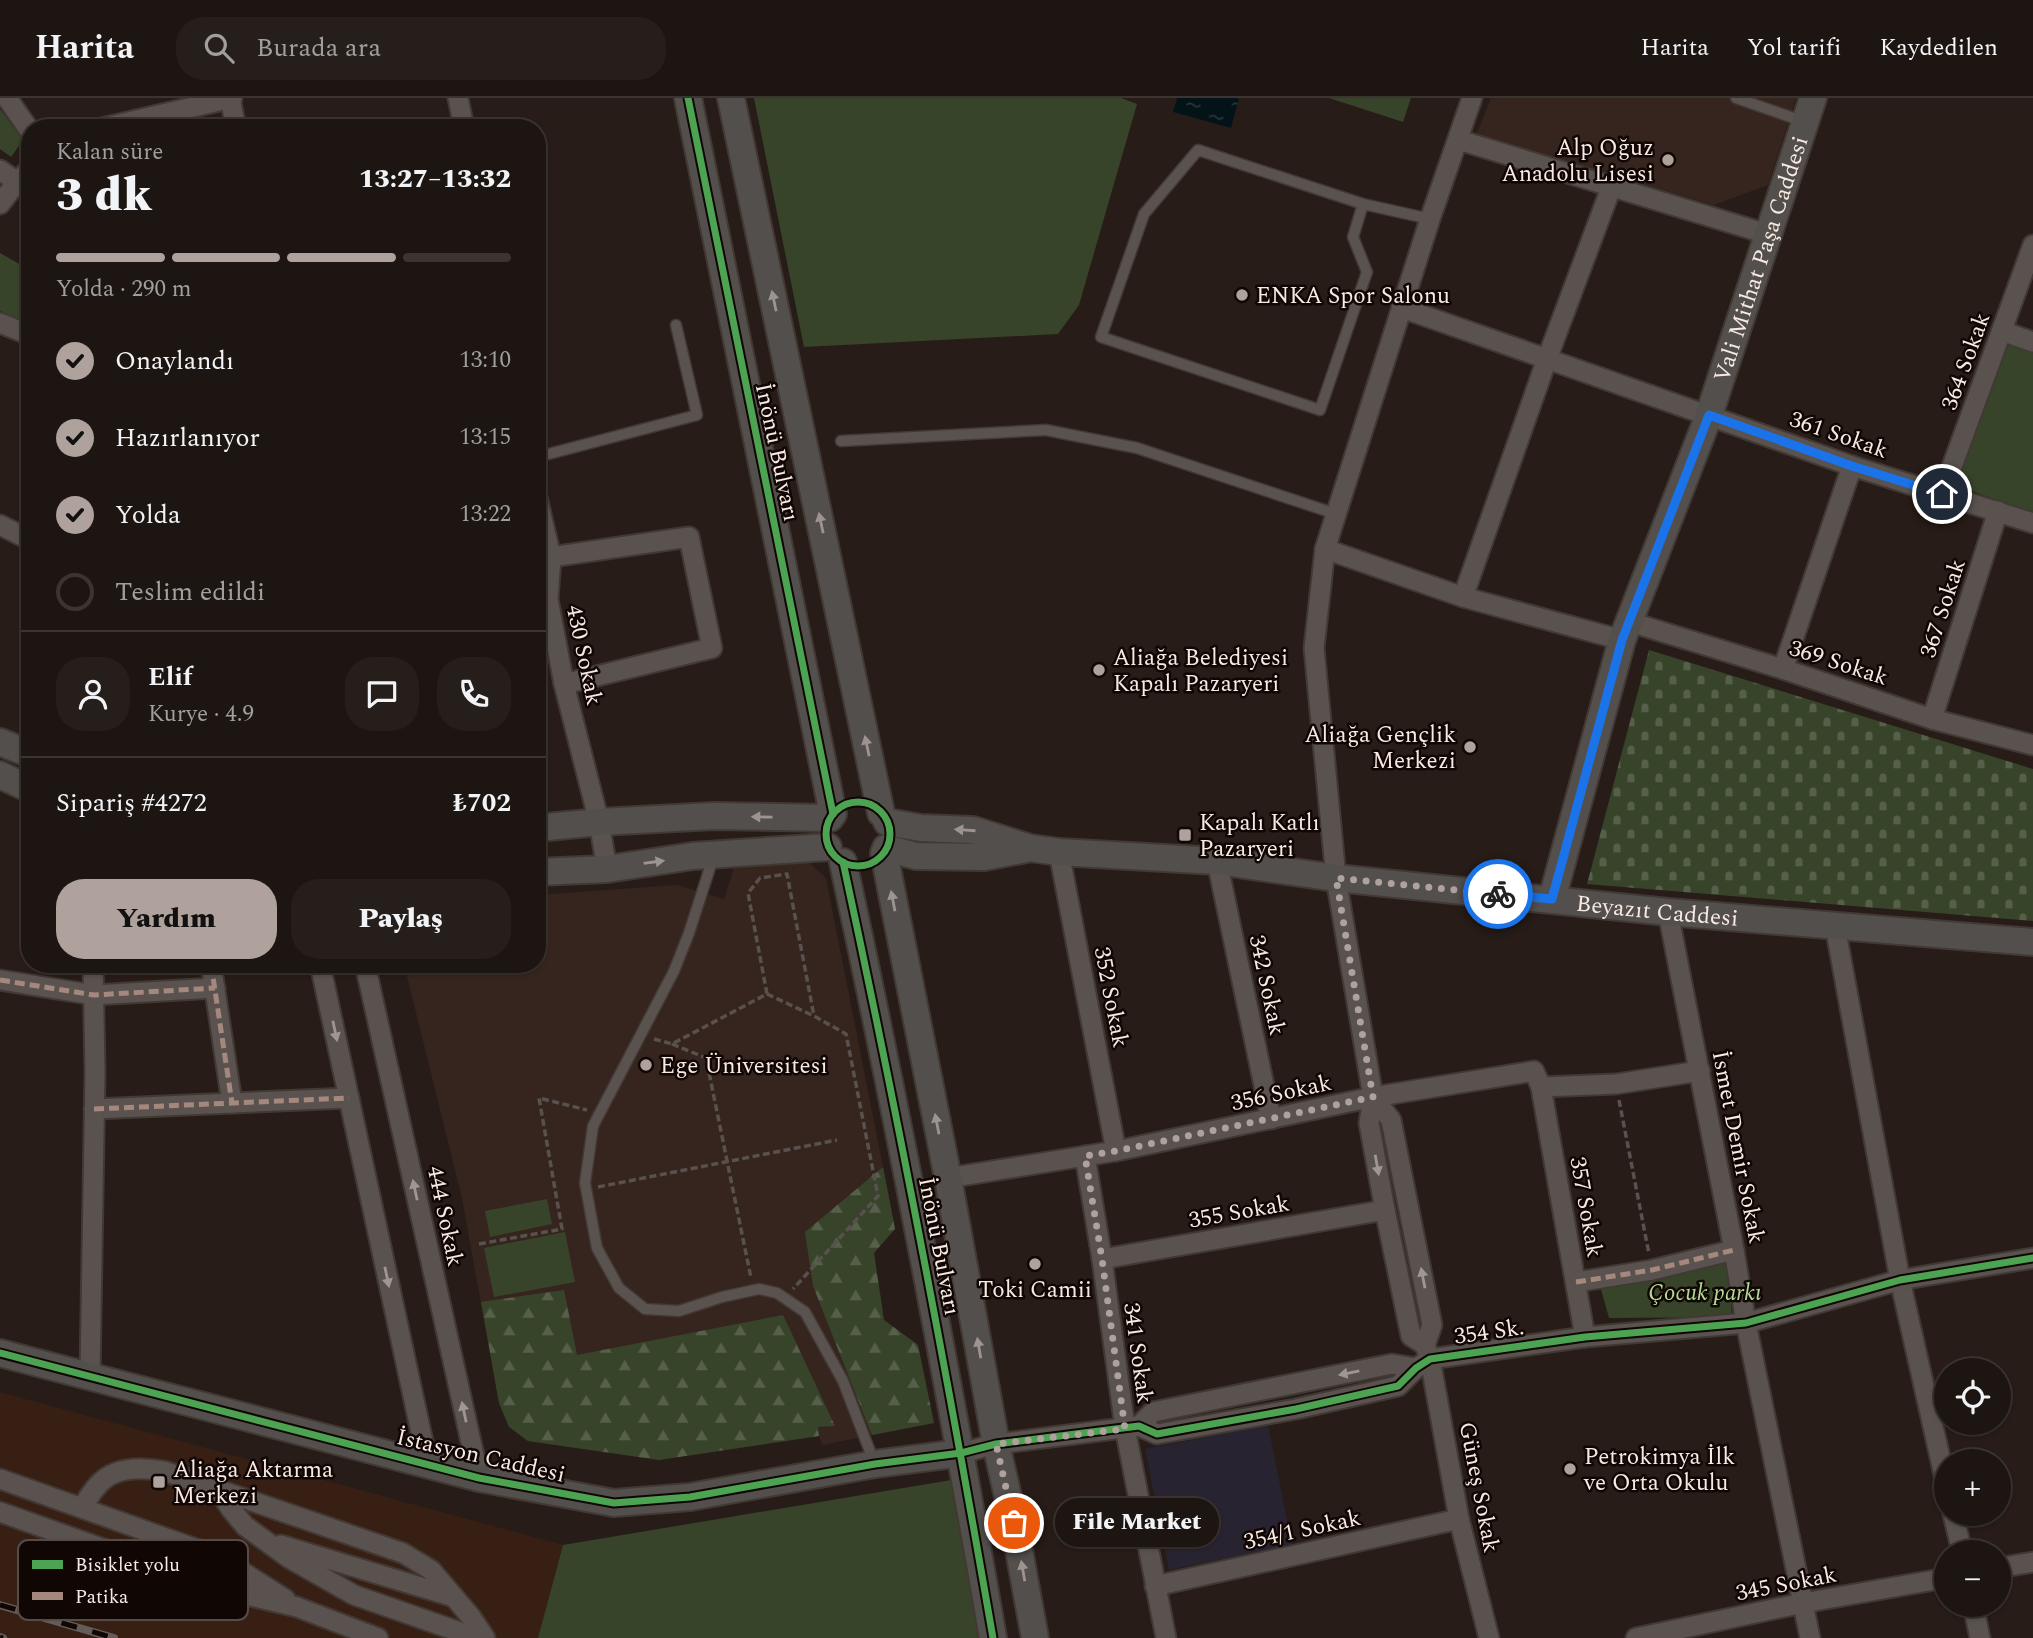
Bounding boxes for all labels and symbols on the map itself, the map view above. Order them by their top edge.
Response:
place label: Alp Oğuz Anadolu Lisesi [1502,131,1654,192]
street label: Vali Mithat Paşa Caddesi [1705,132,1818,387]
marker: Alp Oğuz Anadolu Lisesi [1660,152,1676,168]
place label: ENKA Spor Salonu [1256,279,1450,314]
marker: ENKA Spor Salonu [1234,287,1250,303]
one-way arrow [768,290,779,312]
street label: 364 Sokak [1933,308,2000,415]
street label: İnönü Bulvarı [745,380,808,525]
street label: 361 Sokak [1785,402,1892,469]
pin [1912,464,1972,524]
one-way arrow [815,512,826,534]
street label: 367 Sokak [1911,554,1976,662]
street label: 430 Sokak [556,602,611,709]
street label: 369 Sokak [1785,631,1893,696]
place label: Aliağa Belediyesi Kapalı Pazaryeri [1113,641,1288,702]
marker: Aliağa Belediyesi Kapalı Pazaryeri [1091,662,1107,678]
place label: Aliağa Gençlik Merkezi [1305,718,1456,779]
one-way arrow [862,735,873,757]
marker: Aliağa Gençlik Merkezi [1462,739,1478,755]
place label: Kapalı Katlı Pazaryeri [1199,806,1320,867]
one-way arrow [750,811,772,823]
one-way arrow [954,824,976,835]
marker: Kapalı Katlı Pazaryeri [1177,827,1193,843]
one-way arrow [643,856,665,867]
courier [1463,859,1533,929]
street label: Beyazıt Caddesi [1574,887,1740,937]
one-way arrow [888,890,899,912]
street label: 342 Sokak [1239,932,1294,1039]
street label: 352 Sokak [1084,944,1137,1051]
one-way arrow [329,1020,340,1042]
street label: İsmet Demir Sokak [1702,1048,1773,1247]
place label: Ege Üniversitesi [660,1049,828,1084]
marker: Ege Üniversitesi [638,1057,654,1073]
street label: 356 Sokak [1228,1066,1335,1121]
one-way arrow [932,1113,943,1135]
one-way arrow [1372,1154,1383,1176]
street label: 357 Sokak [1559,1154,1612,1261]
street label: 444 Sokak [417,1163,472,1270]
street label: İnönü Bulvarı [908,1174,969,1318]
one-way arrow [409,1179,420,1201]
street label: 355 Sokak [1186,1186,1293,1239]
marker: Toki Camii [1027,1256,1043,1272]
one-way arrow [382,1266,393,1288]
one-way arrow [1417,1267,1428,1289]
place label: Toki Camii [978,1273,1092,1308]
park label: Çocuk parkı [1648,1276,1762,1311]
street label: 341 Sokak [1113,1300,1162,1406]
street label: 354 Sk. [1452,1310,1527,1355]
one-way arrow [973,1337,984,1359]
one-way arrow [1338,1367,1360,1378]
one-way arrow [458,1401,469,1423]
street label: Güneş Sokak [1449,1419,1508,1556]
street label: İstasyon Caddesi [393,1420,569,1493]
place label: Petrokimya İlk ve Orta Okulu [1583,1440,1735,1501]
place label: Aliağa Aktarma Merkezi [173,1453,333,1514]
marker: Petrokimya İlk ve Orta Okulu [1562,1461,1578,1477]
marker: Aliağa Aktarma Merkezi [151,1474,167,1490]
pin [984,1493,1044,1553]
callout: File Market [1056,1498,1220,1548]
street label: 354/1 Sokak [1240,1501,1364,1560]
legend [18,1540,248,1620]
text: Bisiklet yolu [75,1551,180,1580]
street label: 345 Sokak [1733,1558,1840,1611]
one-way arrow [1017,1560,1028,1582]
text: Patika [75,1583,129,1612]

